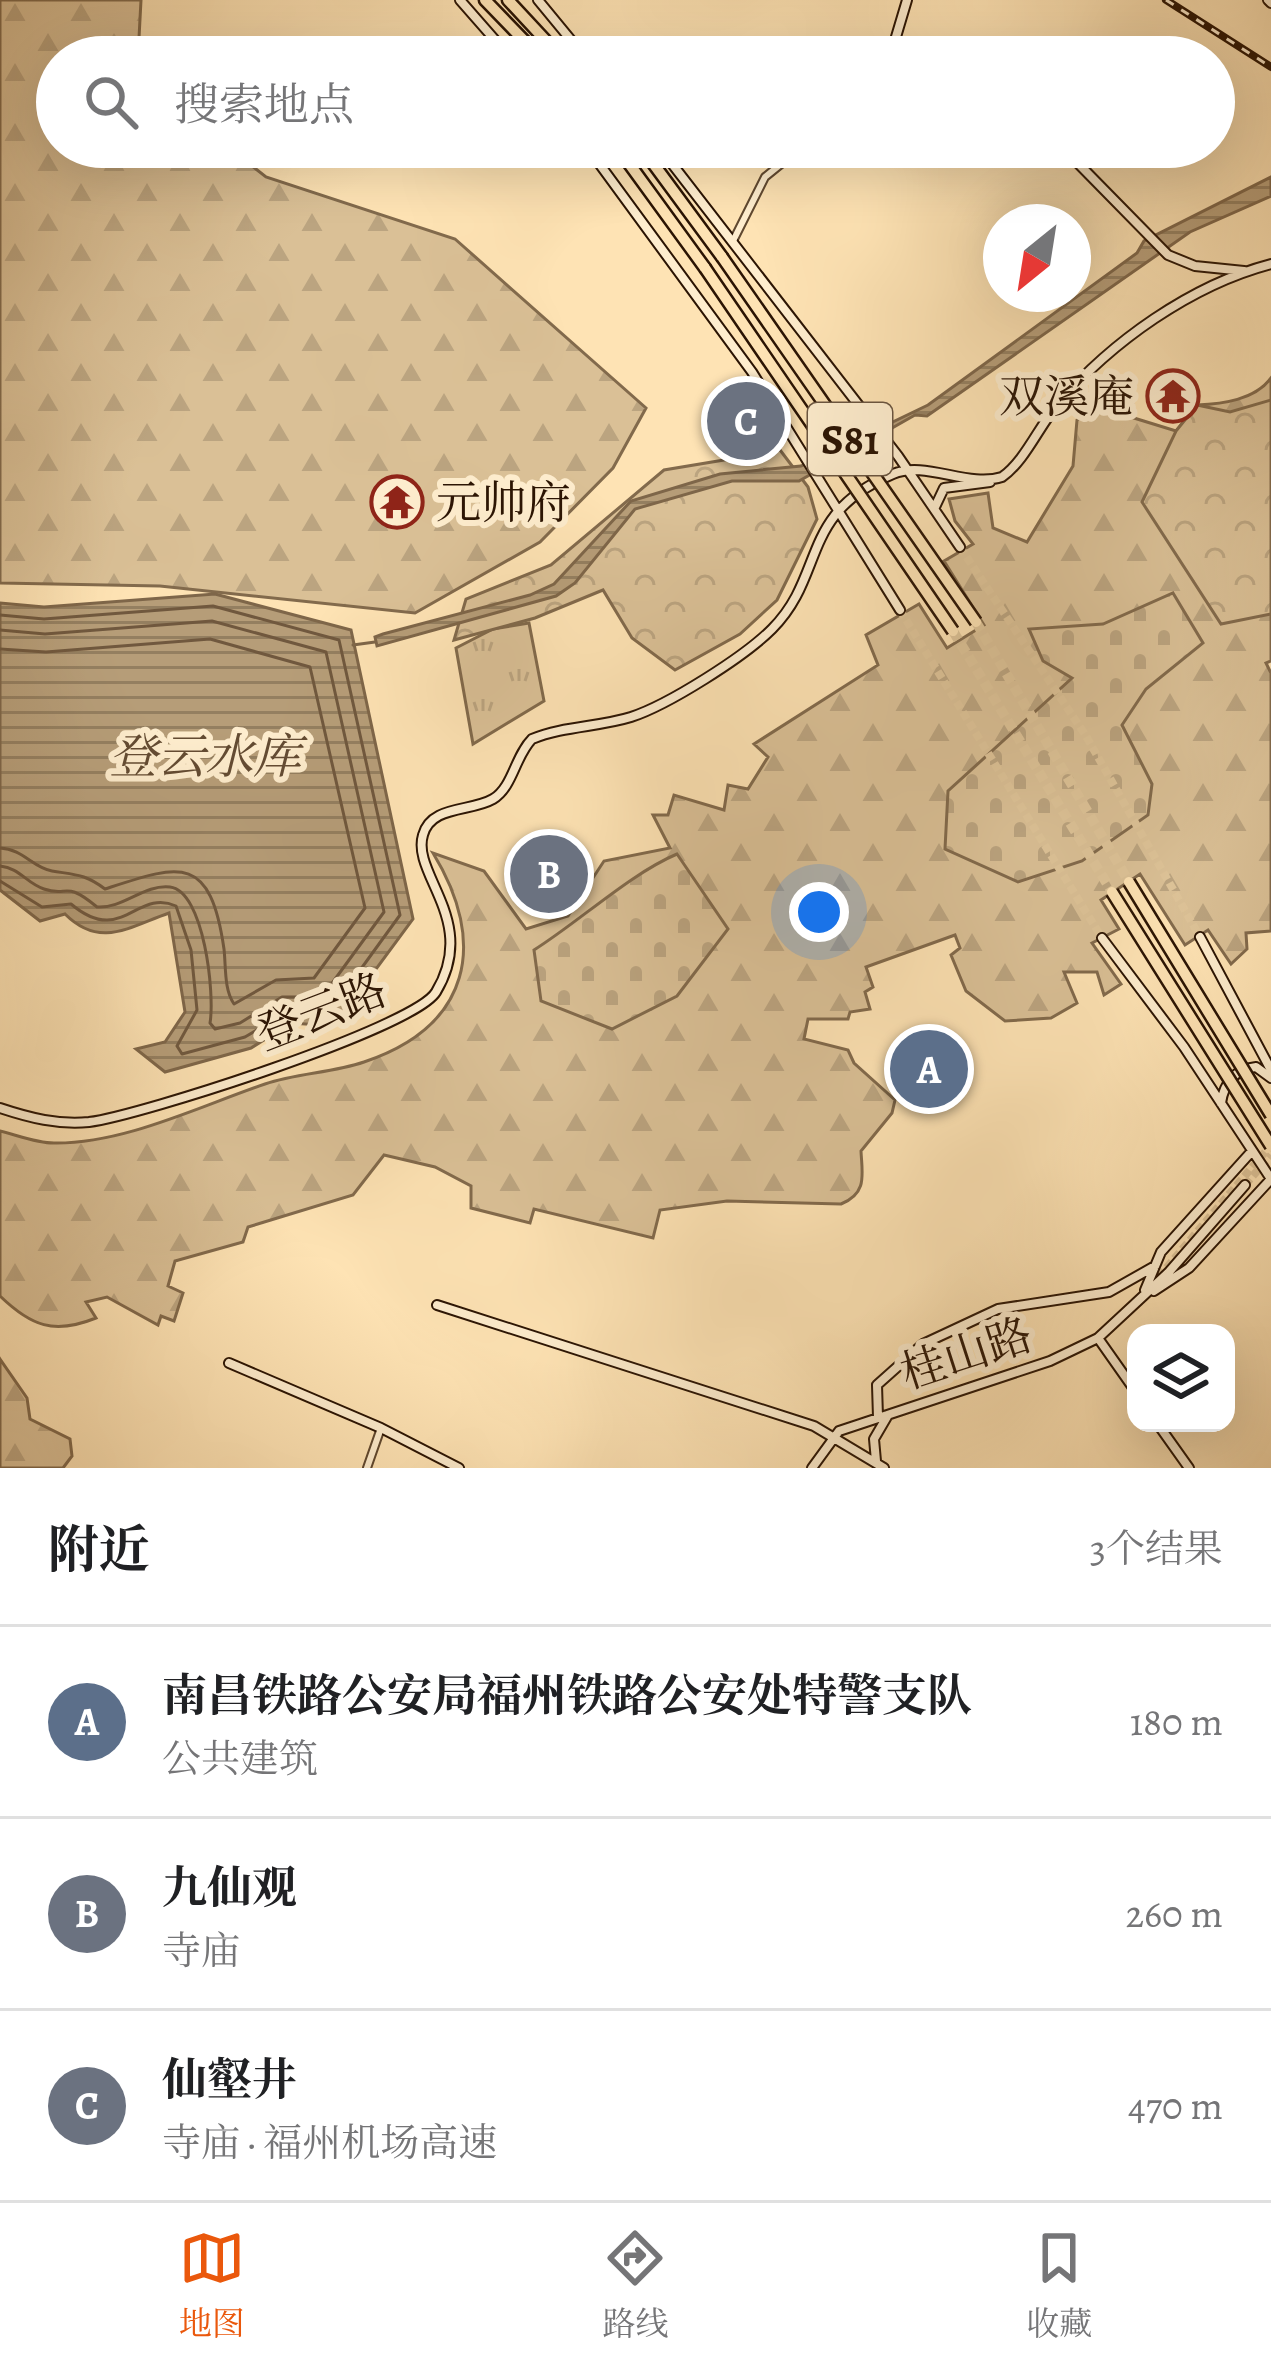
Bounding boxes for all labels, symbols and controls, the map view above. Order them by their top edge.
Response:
search box [36,36,1235,168]
icon: search [78,69,144,135]
text: 搜索地点 [174,74,354,136]
north arrow [983,204,1091,312]
place label: 双溪庵 [999,366,1134,428]
temple icon: 双溪庵 [1145,368,1201,424]
pin: C [707,376,785,466]
road number: S81 [808,403,892,475]
place label: 元帅府 [436,472,571,534]
temple icon: 元帅府 [369,474,425,530]
water label: 登云水库 [109,724,308,790]
pin: B [510,829,588,919]
your location [789,882,849,942]
street label: 登云路 [247,959,395,1065]
pin: A [890,1024,968,1114]
street label: 桂山路 [893,1304,1040,1404]
map controls [1127,1324,1235,1432]
button: layers [1127,1324,1235,1432]
text: 附近 [48,1515,150,1585]
text: 3个结果 [1090,1522,1223,1575]
text: 南昌铁路公安局福州铁路公安处特警支队 [162,1665,972,1727]
text: A [75,1695,99,1748]
text: 180 m [1130,1695,1223,1748]
text: 公共建筑 [162,1732,318,1785]
text: 九仙观 [162,1857,297,1919]
text: B [75,1887,99,1940]
text: 260 m [1125,1887,1223,1940]
text: 寺庙 [162,1924,240,1977]
text: 仙壑井 [162,2049,297,2111]
text: C [75,2079,99,2132]
text: 470 m [1128,2079,1223,2132]
text: 寺庙 · 福州机场高速 [162,2116,497,2169]
tab: 地图 [179,2225,245,2346]
tab: 路线 [602,2225,668,2346]
tab: 收藏 [1026,2225,1092,2346]

